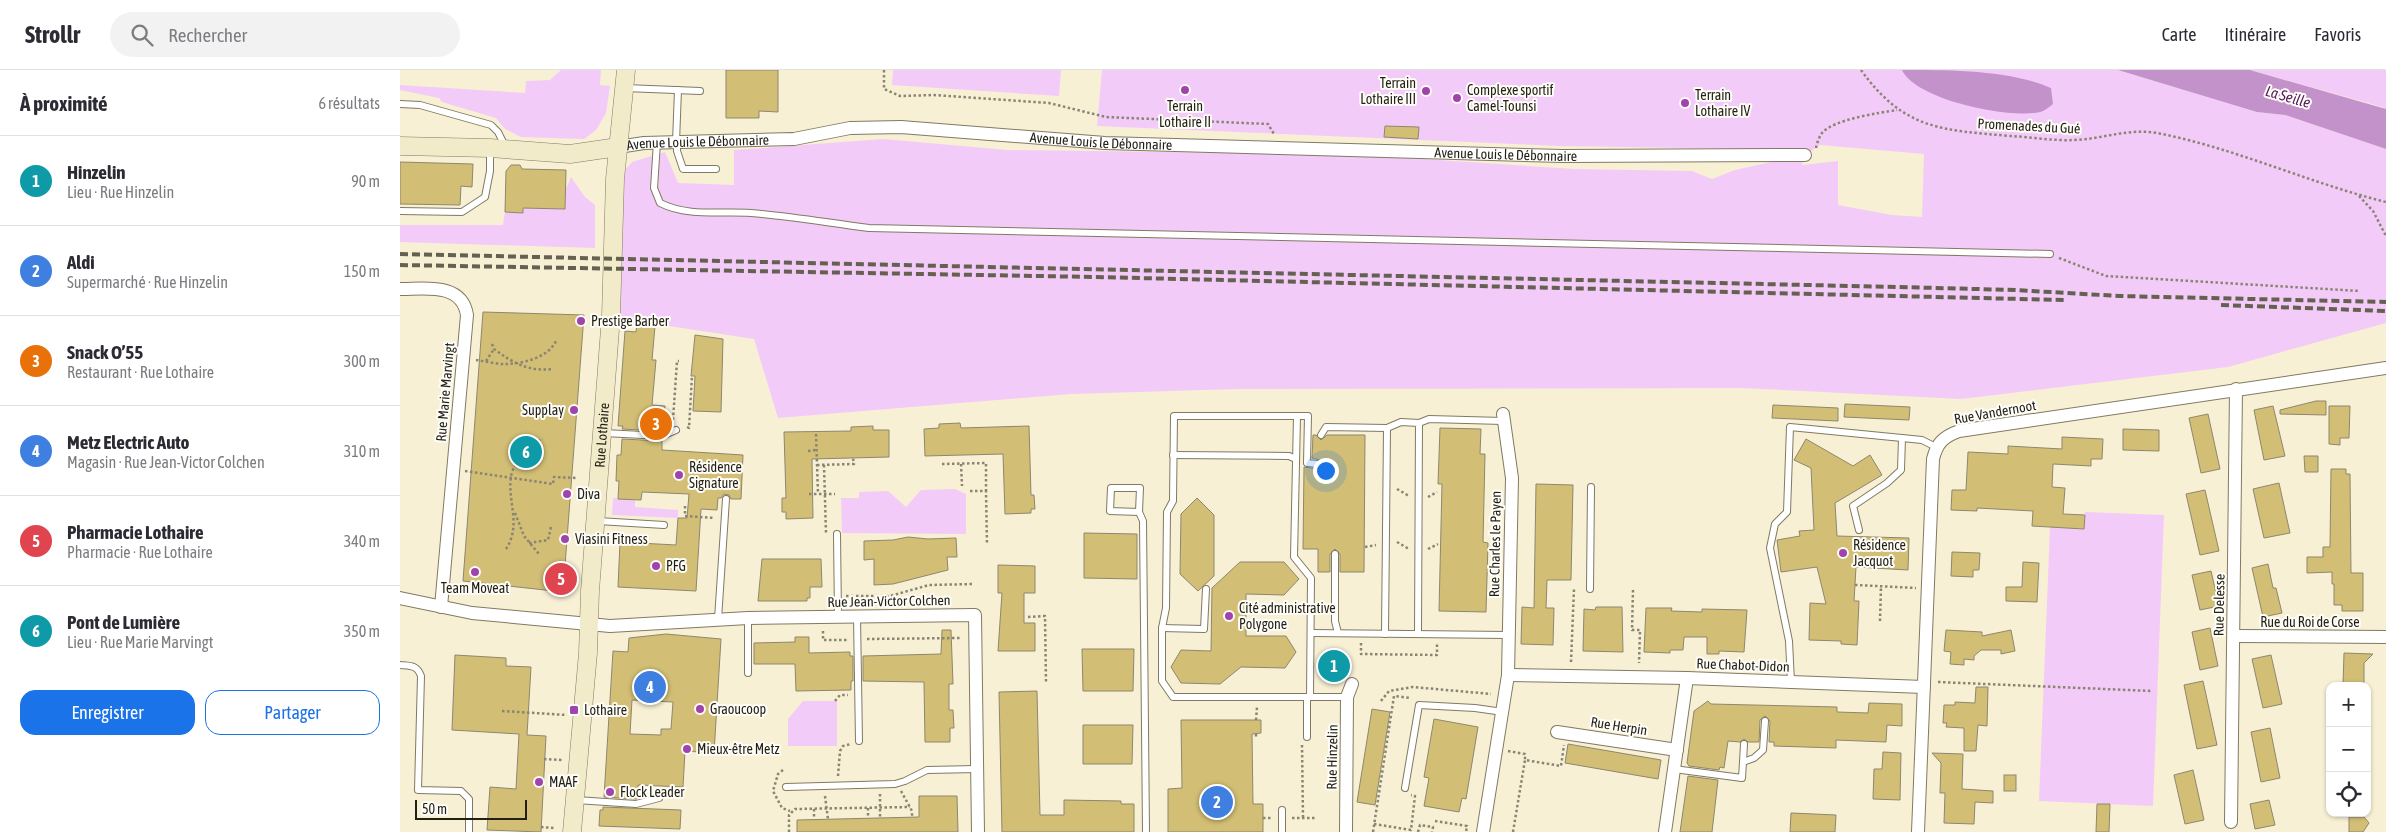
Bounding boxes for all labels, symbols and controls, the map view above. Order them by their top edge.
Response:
search box [110,12,460,57]
text: Strollr [25,21,80,48]
icon: search [128,21,156,49]
text: Rechercher [168,24,247,46]
text: Carte [2162,24,2196,45]
text: Itinéraire [2224,24,2286,45]
text: Favoris [2314,24,2361,45]
place label: Terrain Lothaire III [1360,75,1416,107]
place label: Complexe sportif Camel-Tounsi [1467,82,1554,114]
water label: La Seille [2264,82,2313,111]
marker: Terrain Lothaire II [1179,84,1191,96]
marker: Terrain Lothaire III [1420,85,1432,97]
place label: Terrain Lothaire IV [1695,87,1751,119]
text: À proximité [20,91,108,115]
marker: Complexe sportif Camel-Tounsi [1451,92,1463,104]
text: 6 résultats [318,94,380,112]
marker: Terrain Lothaire IV [1679,97,1691,109]
place label: Terrain Lothaire II [1159,98,1211,130]
street label: Promenades du Gué [1977,115,2081,137]
street label: Avenue Louis le Débonnaire [1029,129,1173,153]
street label: Avenue Louis le Débonnaire [625,132,769,154]
street label: Avenue Louis le Débonnaire [1434,144,1577,164]
text: Hinzelin [67,161,126,183]
text: 1 [32,172,40,190]
text: 90 m [351,172,380,190]
text: Lieu · Rue Hinzelin [67,183,174,201]
text: Aldi [67,251,95,273]
text: 2 [32,262,40,280]
text: 150 m [344,262,380,280]
text: Supermarché · Rue Hinzelin [67,273,228,291]
place label: Prestige Barber [591,313,670,329]
marker: Prestige Barber [575,315,587,327]
text: Snack O’55 [67,341,143,363]
street label: Rue Marie Marvingt [433,342,457,442]
text: 3 [32,352,40,370]
text: 300 m [344,352,380,370]
text: Restaurant · Rue Lothaire [67,363,214,381]
street label: Rue Vandernoot [1953,397,2037,427]
place label: Supplay [522,402,564,418]
street label: Rue Lothaire [591,402,612,468]
marker: Supplay [568,404,580,416]
pin: 3 [640,405,672,443]
text: Metz Electric Auto [67,431,190,453]
pin: 6 [510,433,542,471]
text: 4 [32,442,40,460]
text: 310 m [344,442,380,460]
text: Magasin · Rue Jean-Victor Colchen [67,453,265,471]
your location [1313,458,1339,484]
place label: Résidence Signature [689,459,742,491]
marker: Résidence Signature [673,469,685,481]
place label: Diva [577,486,600,502]
marker: Diva [561,488,573,500]
street label: Rue Charles le Payen [1486,491,1504,597]
text: Pharmacie Lothaire [67,521,204,543]
place label: Viasini Fitness [575,531,648,547]
text: 5 [32,532,40,550]
text: 340 m [344,532,380,550]
marker: Viasini Fitness [559,533,571,545]
place label: Résidence Jacquot [1853,537,1906,569]
text: Pharmacie · Rue Lothaire [67,543,213,561]
marker: Résidence Jacquot [1837,547,1849,559]
place label: PFG [666,558,686,574]
pin: 5 [545,560,577,598]
marker: PFG [650,560,662,572]
marker: Team Moveat [469,566,481,578]
street label: Rue Delesse [2210,574,2228,636]
place label: Team Moveat [441,580,509,596]
street label: Rue Jean-Victor Colchen [827,592,951,610]
place label: Cité administrative Polygone [1239,600,1336,632]
marker: Cité administrative Polygone [1223,610,1235,622]
text: Pont de Lumière [67,611,180,633]
street label: Rue du Roi de Corse [2260,614,2360,630]
text: 6 [32,622,40,640]
text: 350 m [344,622,380,640]
text: Lieu · Rue Marie Marvingt [67,633,213,651]
pin: 1 [1318,647,1350,685]
street label: Rue Chabot-Didon [1696,655,1790,675]
pin: 4 [634,668,666,706]
map controls [2326,682,2371,817]
button: + [2326,682,2371,727]
button: Enregistrer [20,690,195,735]
button: Partager [205,690,380,735]
place label: Graoucoop [710,701,766,717]
place label: Lothaire [584,702,627,718]
marker: Graoucoop [694,703,706,715]
marker: Lothaire [568,704,580,716]
street label: Rue Herpin [1589,714,1649,738]
street label: Rue Hinzelin [1323,724,1341,790]
button: − [2326,727,2371,772]
place label: Mieux-être Metz [697,741,779,757]
marker: Mieux-être Metz [681,743,693,755]
button: locate [2326,772,2371,817]
place label: MAAF [549,774,578,790]
marker: MAAF [533,776,545,788]
pin: 2 [1201,783,1233,821]
place label: Flock Leader [620,784,685,800]
marker: Flock Leader [604,786,616,798]
scale bar [415,797,528,820]
text: 50 m [422,801,447,817]

